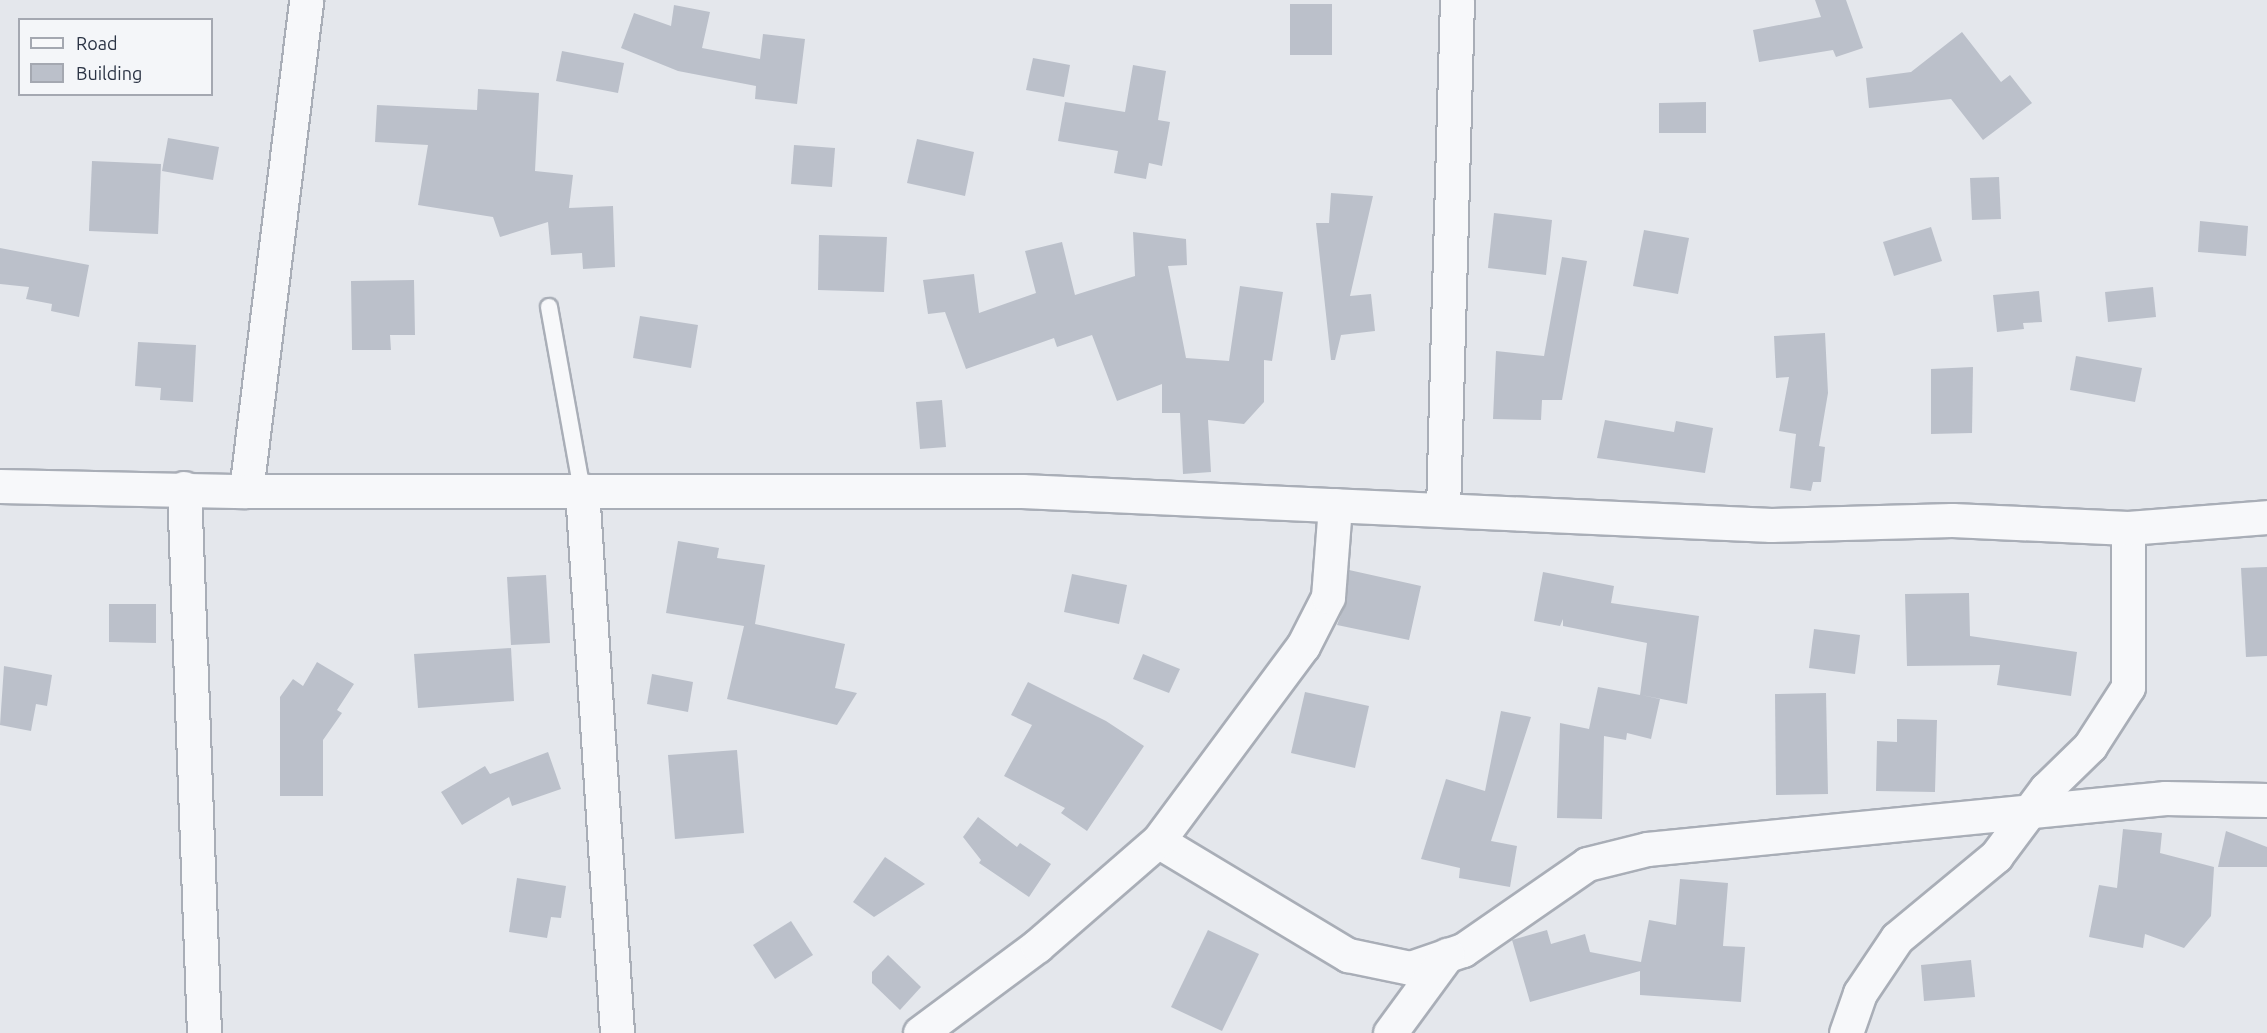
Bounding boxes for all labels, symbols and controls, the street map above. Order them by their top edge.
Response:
legend [18,18,213,96]
text: Road [76,33,118,53]
text: Building [76,63,142,83]

